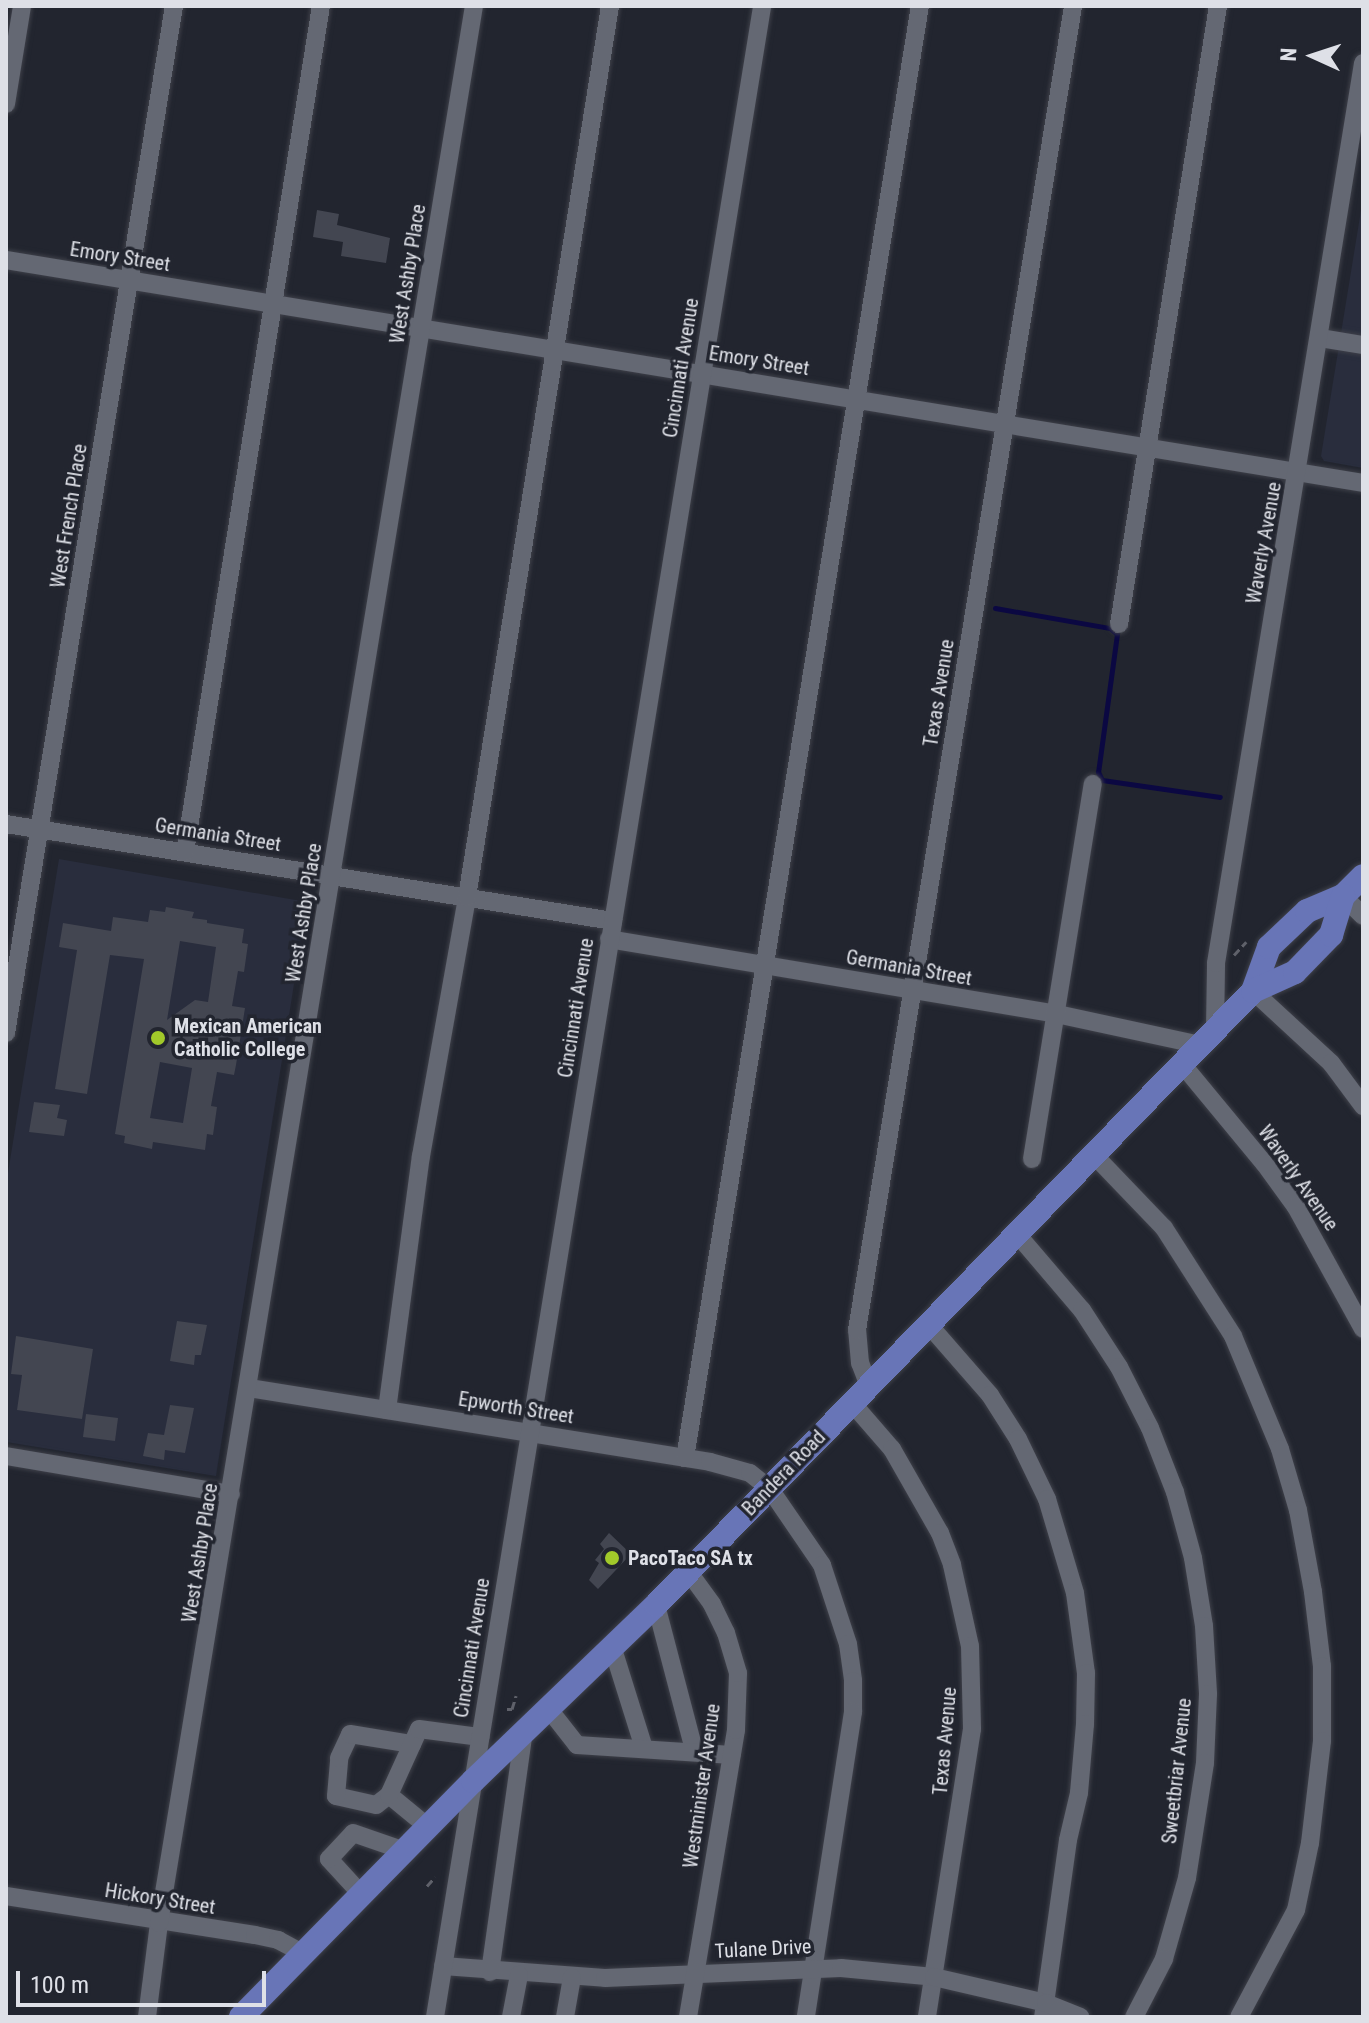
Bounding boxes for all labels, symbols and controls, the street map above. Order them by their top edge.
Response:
north arrow [1273,16,1353,96]
text: N [1276,47,1301,62]
street label: West Ashby Place [385,203,431,345]
street label: Emory Street [68,237,172,277]
street label: Cincinnati Avenue [658,296,704,440]
street label: Emory Street [707,341,811,381]
street label: West French Place [46,442,92,590]
street label: Waverly Avenue [1241,480,1287,606]
street label: Texas Avenue [919,638,959,748]
street label: Germania Street [153,813,283,857]
street label: West Ashby Place [281,842,327,984]
street label: Cincinnati Avenue [553,936,599,1080]
street label: Germania Street [844,945,974,991]
place label: Mexican American Catholic College [174,1014,322,1061]
marker: Mexican American Catholic College [149,1029,167,1047]
street label: Waverly Avenue [1253,1121,1343,1235]
street label: Epworth Street [457,1387,575,1429]
street label: Bandera Road [737,1425,831,1521]
street label: West Ashby Place [177,1482,223,1624]
place label: PacoTaco SA tx [628,1546,753,1570]
marker: PacoTaco SA tx [603,1549,621,1567]
street label: Cincinnati Avenue [449,1576,495,1720]
street label: Texas Avenue [928,1686,962,1796]
street label: Sweetbriar Avenue [1157,1697,1197,1845]
street label: Westminister Avenue [679,1702,725,1870]
street label: Hickory Street [103,1878,217,1920]
street label: Tulane Drive [714,1934,812,1964]
scale bar [20,1955,270,2005]
text: 100 m [30,1971,89,1999]

